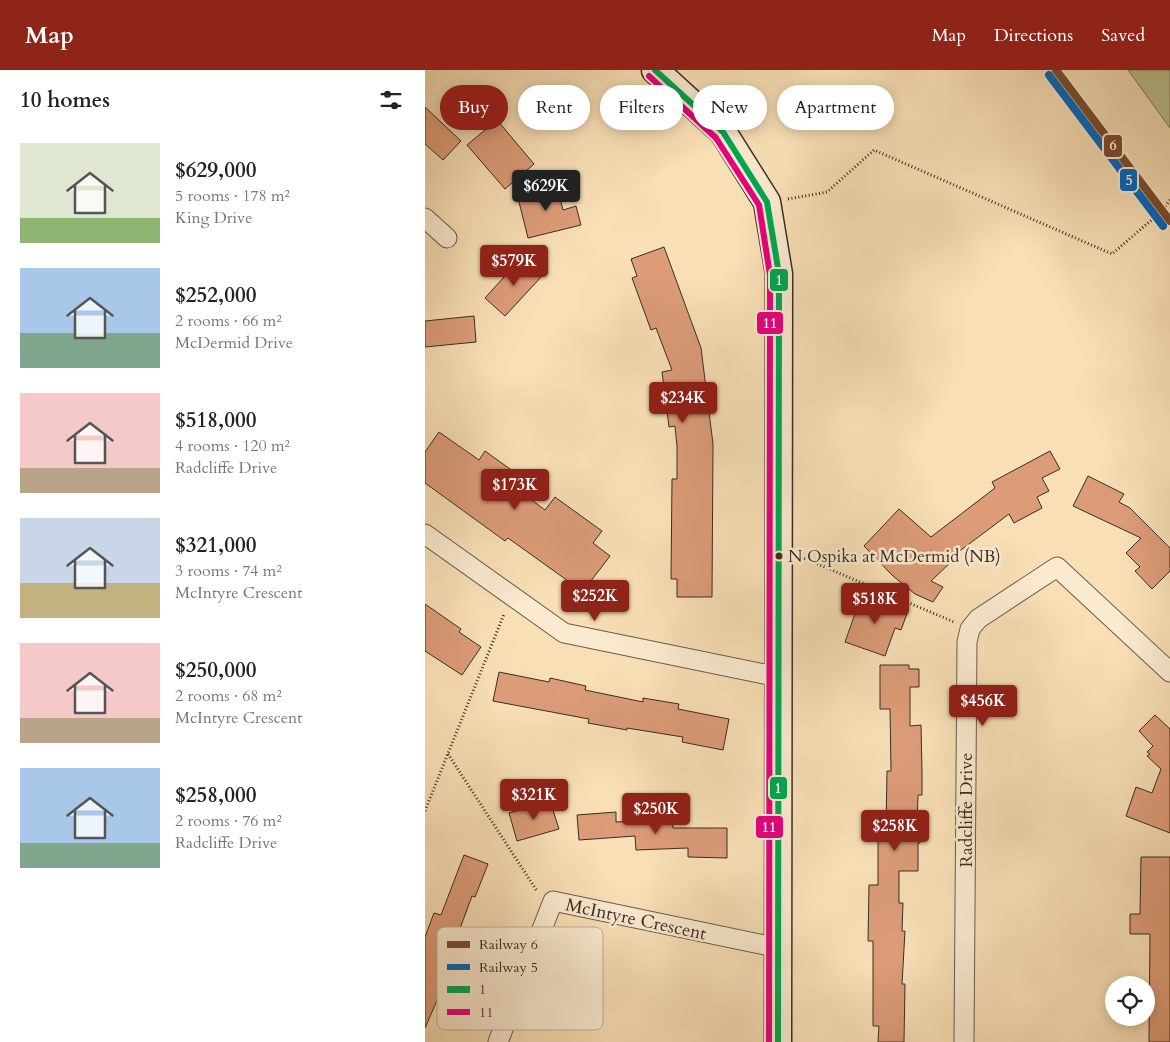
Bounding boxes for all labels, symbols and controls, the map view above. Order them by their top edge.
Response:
text: Map [25,19,74,52]
text: Map [932,23,966,48]
text: Directions [994,23,1073,48]
text: Saved [1101,23,1145,48]
chip: Buy [440,85,508,130]
chip: Rent [518,85,590,130]
chip: Filters [600,85,683,130]
chip: New [693,85,767,130]
chip: Apartment [777,85,894,130]
text: 10 homes [20,86,110,115]
icon: filters [377,86,405,114]
line badge: 6 [1103,134,1123,158]
text: 6 [1109,136,1117,155]
text: $629,000 [175,156,256,185]
icon: home [60,163,120,223]
line badge: 5 [1119,168,1138,192]
pin: $629K [511,170,581,212]
text: 5 [1125,171,1133,190]
text: $629K [523,175,569,197]
text: 5 rooms · 178 m² [175,185,290,207]
text: King Drive [175,207,252,229]
pin: $579K [479,244,549,287]
text: $579K [491,250,537,272]
line badge: 1 [769,268,789,292]
text: 1 [775,271,783,290]
text: $252,000 [175,281,256,310]
icon: home [60,288,120,348]
text: 2 rooms · 66 m² [175,310,282,332]
line badge: 11 [756,311,784,335]
text: 11 [763,314,777,333]
text: McDermid Drive [175,332,293,354]
pin: $234K [648,382,718,424]
text: $234K [660,387,706,409]
text: $518,000 [175,406,256,435]
icon: home [60,413,120,473]
text: 4 rooms · 120 m² [175,435,290,457]
text: Radcliffe Drive [175,457,277,479]
pin: $173K [480,468,550,511]
text: $173K [492,474,538,496]
text: $321,000 [175,531,256,560]
icon: home [60,538,120,598]
place label: N Ospika at McDermid (NB) [788,545,1001,568]
marker: N Ospika at McDermid (NB) [774,551,784,561]
text: 3 rooms · 74 m² [175,560,282,582]
pin: $252K [560,580,630,622]
text: McIntyre Crescent [175,582,302,604]
pin: $518K [840,582,910,625]
text: $252K [572,585,618,607]
text: $518K [852,588,898,610]
text: $250,000 [175,656,256,685]
icon: home [60,663,120,723]
pin: $456K [948,684,1018,727]
text: 2 rooms · 68 m² [175,685,282,707]
text: $456K [960,690,1006,712]
text: McIntyre Crescent [175,707,302,729]
street label: Radcliffe Drive [954,752,979,868]
line badge: 1 [769,776,788,800]
pin: $321K [499,778,569,821]
text: 1 [774,779,782,798]
text: $258,000 [175,781,256,810]
text: $321K [511,784,557,806]
icon: home [60,788,120,848]
pin: $250K [621,792,691,835]
text: $250K [633,798,679,820]
text: 2 rooms · 76 m² [175,810,282,832]
pin: $258K [860,810,930,852]
line badge: 11 [755,815,784,839]
text: $258K [872,815,918,837]
text: 11 [762,818,776,837]
text: Radcliffe Drive [175,832,277,854]
street label: McIntyre Crescent [563,892,709,947]
legend [437,927,603,1030]
text: Railway 6 [479,935,538,954]
text: Railway 5 [479,958,538,977]
map controls [1105,976,1155,1026]
button: locate [1105,976,1155,1026]
text: 1 [479,980,486,999]
text: 11 [479,1003,493,1022]

